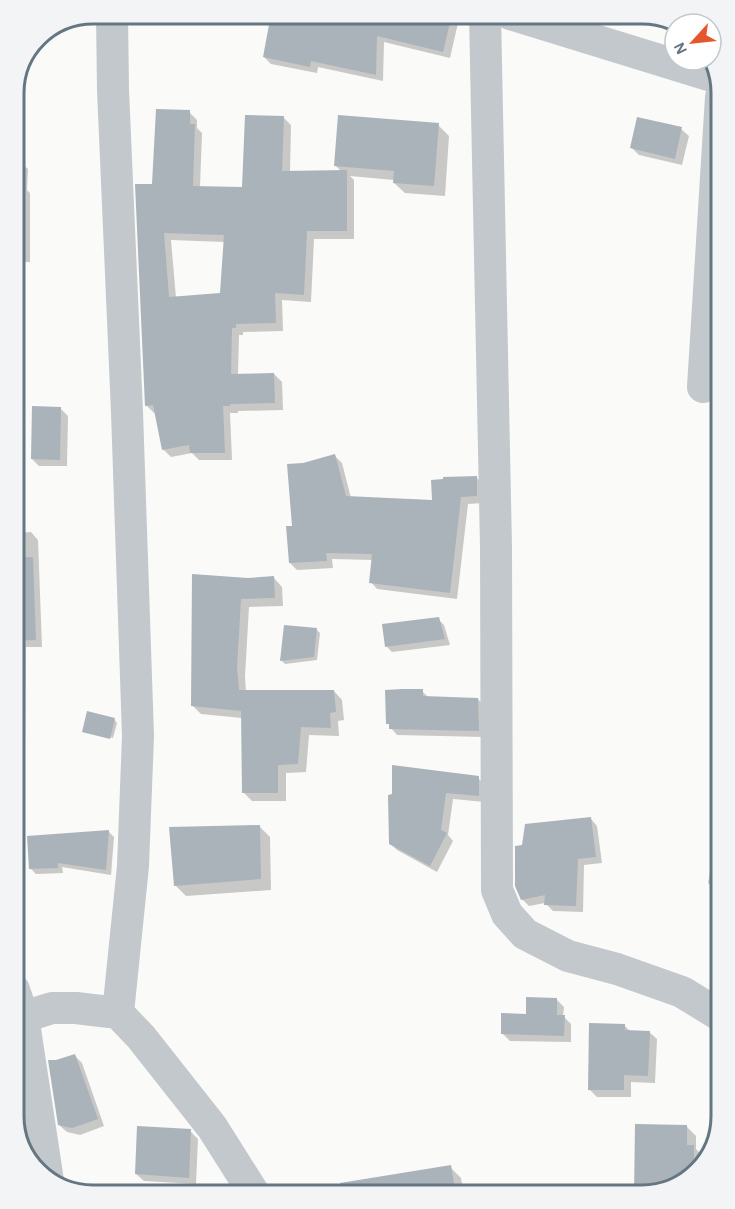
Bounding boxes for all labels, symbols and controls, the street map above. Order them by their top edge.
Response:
north arrow [663,12,723,72]
text: N [671,40,690,57]

